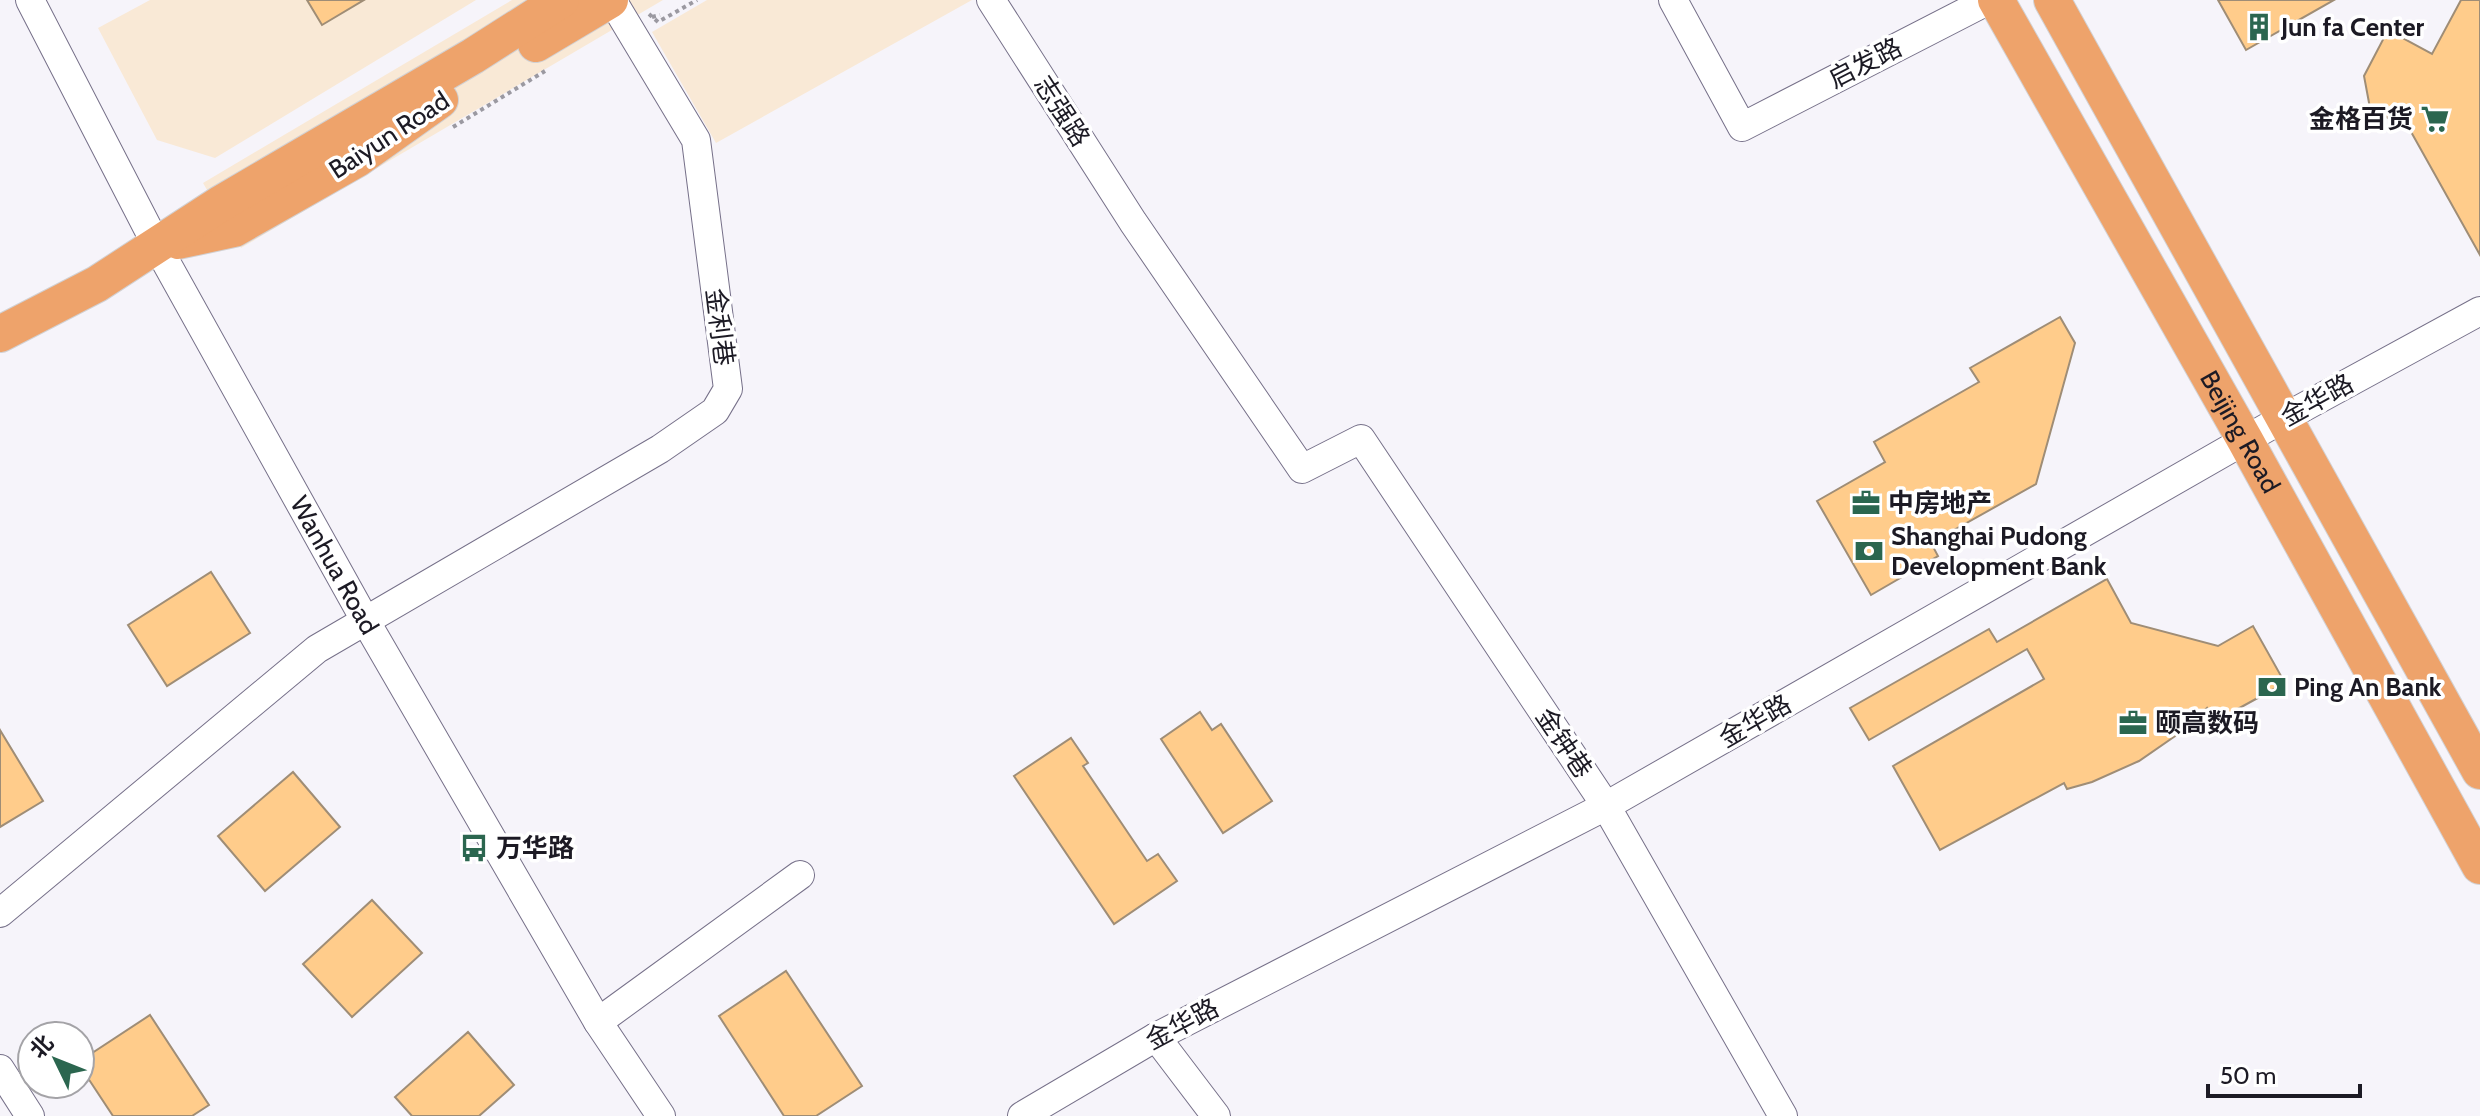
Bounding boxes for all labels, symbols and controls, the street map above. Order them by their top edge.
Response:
place label: Jun fa Center [2280,11,2425,43]
building icon: Jun fa Center [2244,12,2274,42]
street label: 启发路 [1823,31,1907,95]
street label: 志强路 [1027,70,1097,152]
street label: Baiyun Road [323,84,455,186]
place label: 金格百货 [2309,103,2413,135]
supermarket icon: 金格百货 [2420,104,2450,134]
street label: 金利巷 [699,286,741,368]
street label: Beijing Road [2193,365,2287,499]
street label: 金华路 [2275,367,2359,433]
place label: 中房地产 [1888,487,1992,519]
office icon: 中房地产 [1851,488,1881,518]
street label: Wanhua Road [283,490,386,640]
place label: Shanghai Pudong Development Bank [1891,520,2107,582]
bank icon: Shanghai Pudong Development Bank [1854,536,1884,566]
place label: Ping An Bank [2294,671,2442,703]
bank icon: Ping An Bank [2257,672,2287,702]
street label: 金华路 [1713,688,1797,754]
street label: 金钟巷 [1529,702,1599,784]
place label: 颐高数码 [2155,707,2259,739]
office icon: 颐高数码 [2118,708,2148,738]
place label: 万华路 [496,832,574,864]
bus stop icon: 万华路 [459,833,489,863]
street label: 金华路 [1140,992,1224,1056]
north arrow [16,1020,96,1100]
text: 北 [24,1029,59,1064]
scale bar [2208,1048,2360,1098]
text: 50 m [2220,1061,2276,1090]

